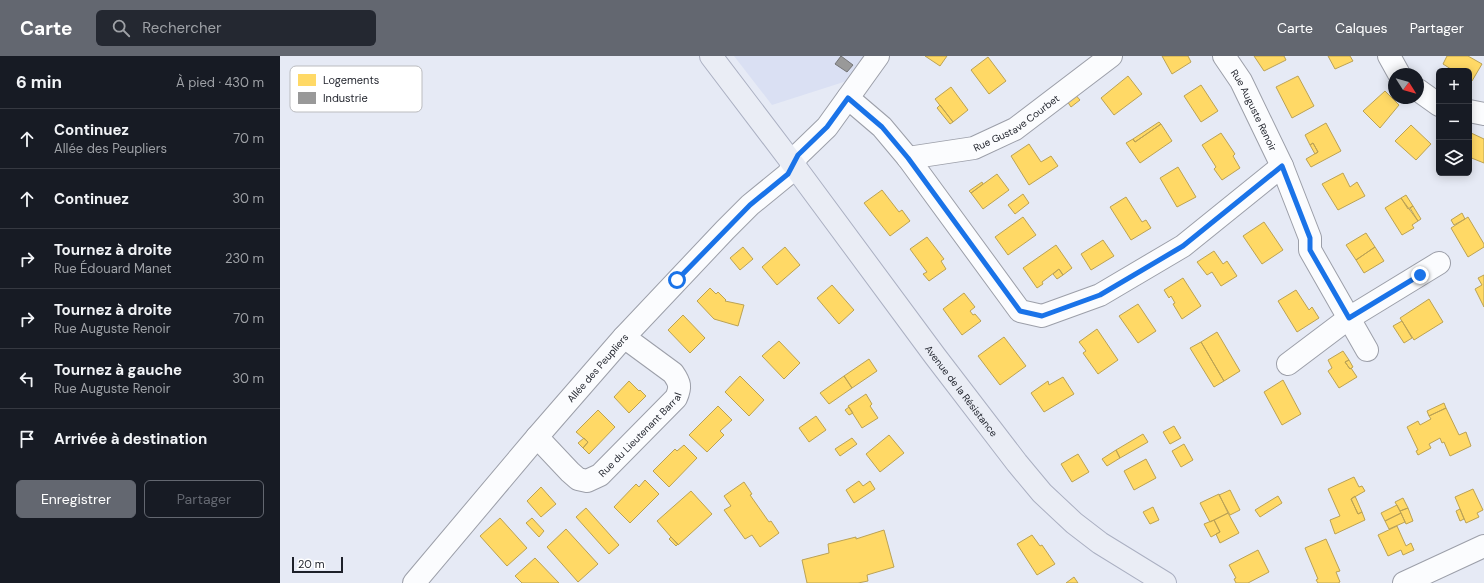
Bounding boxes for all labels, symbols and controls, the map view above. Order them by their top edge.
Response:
search box [96,10,376,46]
text: Carte [20,16,72,41]
icon: search [110,17,132,39]
text: Rechercher [142,18,222,38]
text: Carte [1277,19,1313,37]
text: Calques [1335,19,1388,37]
text: Partager [1410,19,1464,37]
legend [290,66,422,112]
street label: Rue Auguste Renoir [1228,67,1280,153]
north arrow [1388,68,1424,104]
map controls [1436,68,1472,176]
button: + [1436,68,1472,104]
text: 6 min [16,71,62,93]
text: Logements [323,73,379,87]
text: À pied · 430 m [176,74,264,91]
text: Industrie [323,91,368,105]
street label: Rue Gustave Courbet [971,92,1062,154]
button: − [1436,104,1472,140]
text: Continuez [54,120,129,140]
icon: ahead [16,128,38,150]
text: 70 m [233,130,264,147]
text: Allée des Peupliers [54,140,167,157]
button: layers [1436,140,1472,176]
icon: ahead [16,188,38,210]
text: Continuez [54,189,129,209]
text: 30 m [232,190,264,207]
text: Tournez à droite [54,240,172,260]
icon: right [16,248,38,270]
text: 230 m [225,250,264,267]
text: Rue Édouard Manet [54,260,172,277]
route end [1411,266,1429,284]
route start [668,271,686,289]
text: Tournez à droite [54,300,172,320]
icon: right [16,308,38,330]
text: 70 m [233,310,264,327]
text: Rue Auguste Renoir [54,320,170,337]
street label: Allée des Peupliers [564,331,631,405]
street label: Avenue de la Résistance [922,343,1000,439]
text: Tournez à gauche [54,360,182,380]
icon: left [16,368,38,390]
text: 30 m [232,370,264,387]
text: Rue Auguste Renoir [54,380,170,397]
street label: Rue du Lieutenant Barral [596,391,685,480]
icon: arrive [16,428,38,450]
text: Arrivée à destination [54,429,207,449]
button: Enregistrer [16,480,136,518]
button: Partager [144,480,264,518]
scale bar [292,555,343,574]
text: 20 m [298,557,324,571]

